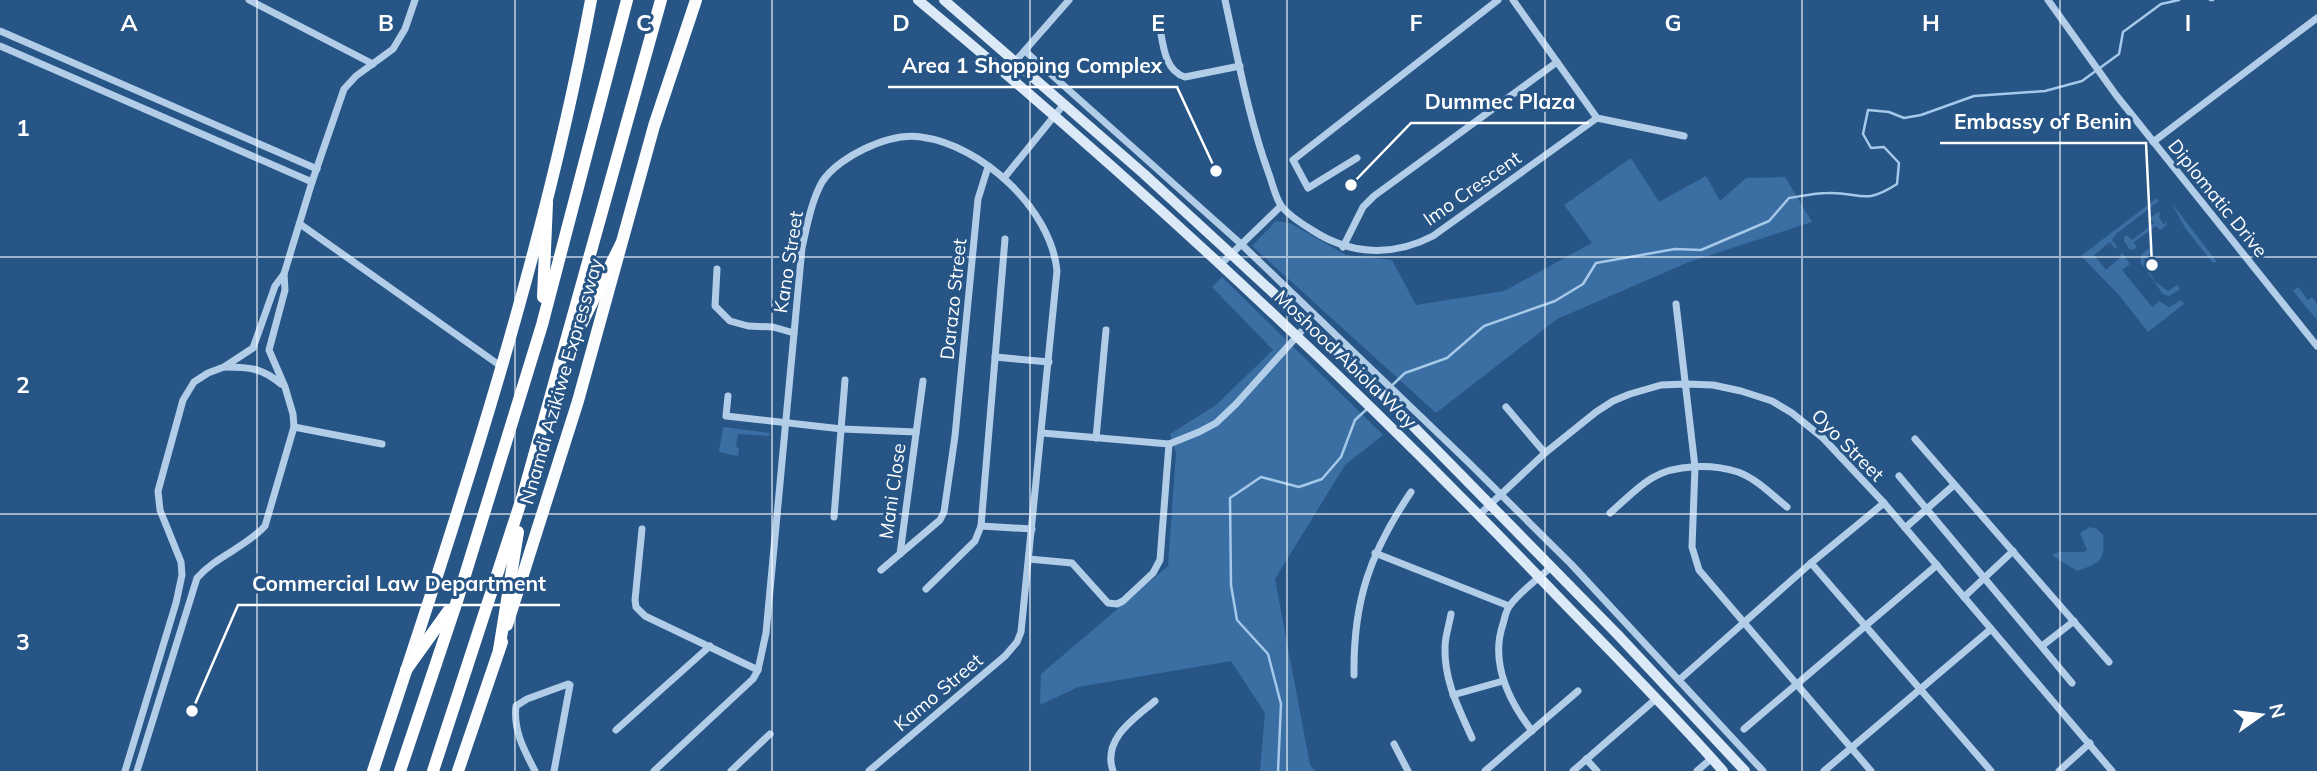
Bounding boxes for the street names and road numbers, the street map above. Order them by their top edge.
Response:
street label: Diplomatic Drive [2163,134,2273,262]
street label: Imo Crescent [1418,145,1526,231]
street label: Kano Street [768,209,808,315]
street label: Darazo Street [935,237,971,361]
street label: Nnamdi Azikiwe Expressway [514,255,608,507]
street label: Moshood Abiola Way [1270,285,1422,433]
street label: Oyo Street [1807,404,1890,487]
street label: Mani Close [873,442,911,540]
street label: Kamo Street [889,648,988,736]

